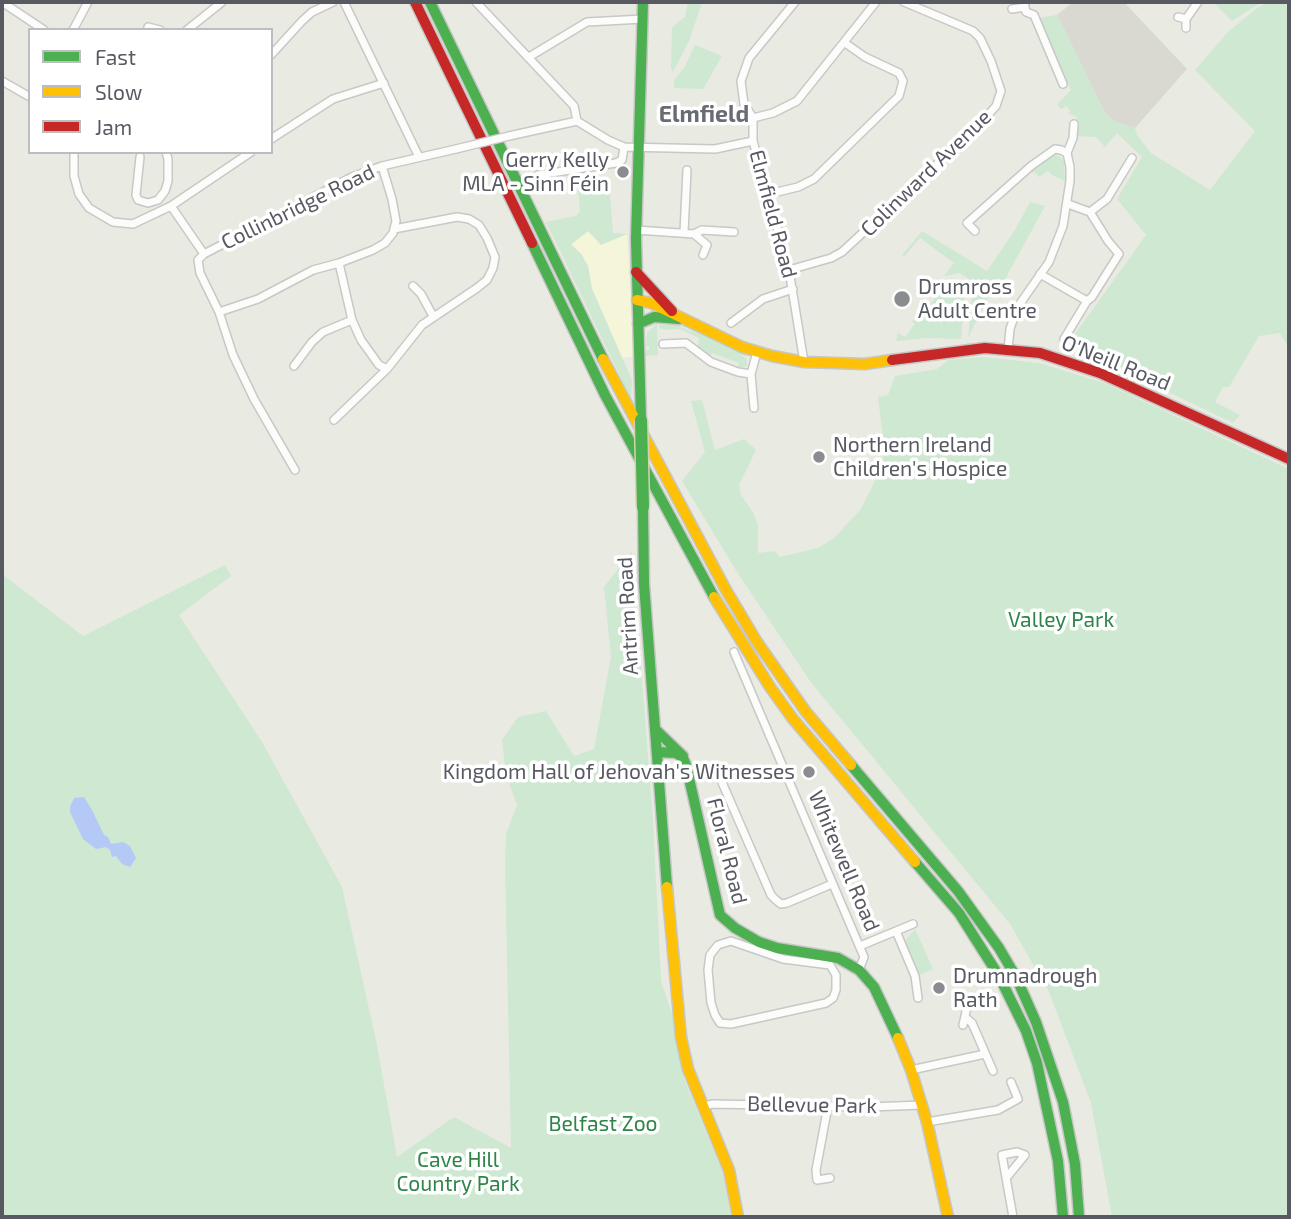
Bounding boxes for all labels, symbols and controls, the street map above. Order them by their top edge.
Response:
legend [28,28,273,154]
text: Fast [95,44,136,69]
text: Slow [95,79,142,104]
district label: Elmfield [659,100,749,128]
street label: Colinward Avenue [856,104,996,242]
text: Jam [95,114,132,139]
place label: Gerry Kelly MLA - Sinn Féin [462,147,609,197]
street label: Elmfield Road [744,147,802,281]
street label: Collinbridge Road [217,159,379,255]
marker: Gerry Kelly MLA - Sinn Féin [615,164,631,180]
place label: Drumross Adult Centre [918,274,1037,324]
marker: Drumross Adult Centre [892,289,912,309]
street label: O'Neill Road [1058,330,1174,396]
place label: Northern Ireland Children's Hospice [833,432,1007,482]
marker: Northern Ireland Children's Hospice [811,449,827,465]
street label: Antrim Road [612,556,644,676]
park label: Valley Park [1008,607,1114,633]
place label: Kingdom Hall of Jehovah's Witnesses [443,759,795,785]
marker: Kingdom Hall of Jehovah's Witnesses [801,764,817,780]
street label: Whitewell Road [803,787,885,935]
street label: Floral Road [702,795,752,907]
place label: Drumnadrough Rath [953,963,1097,1013]
marker: Drumnadrough Rath [931,980,947,996]
street label: Bellevue Park [747,1091,877,1119]
park label: Belfast Zoo [548,1111,658,1137]
park label: Cave Hill Country Park [396,1147,520,1197]

